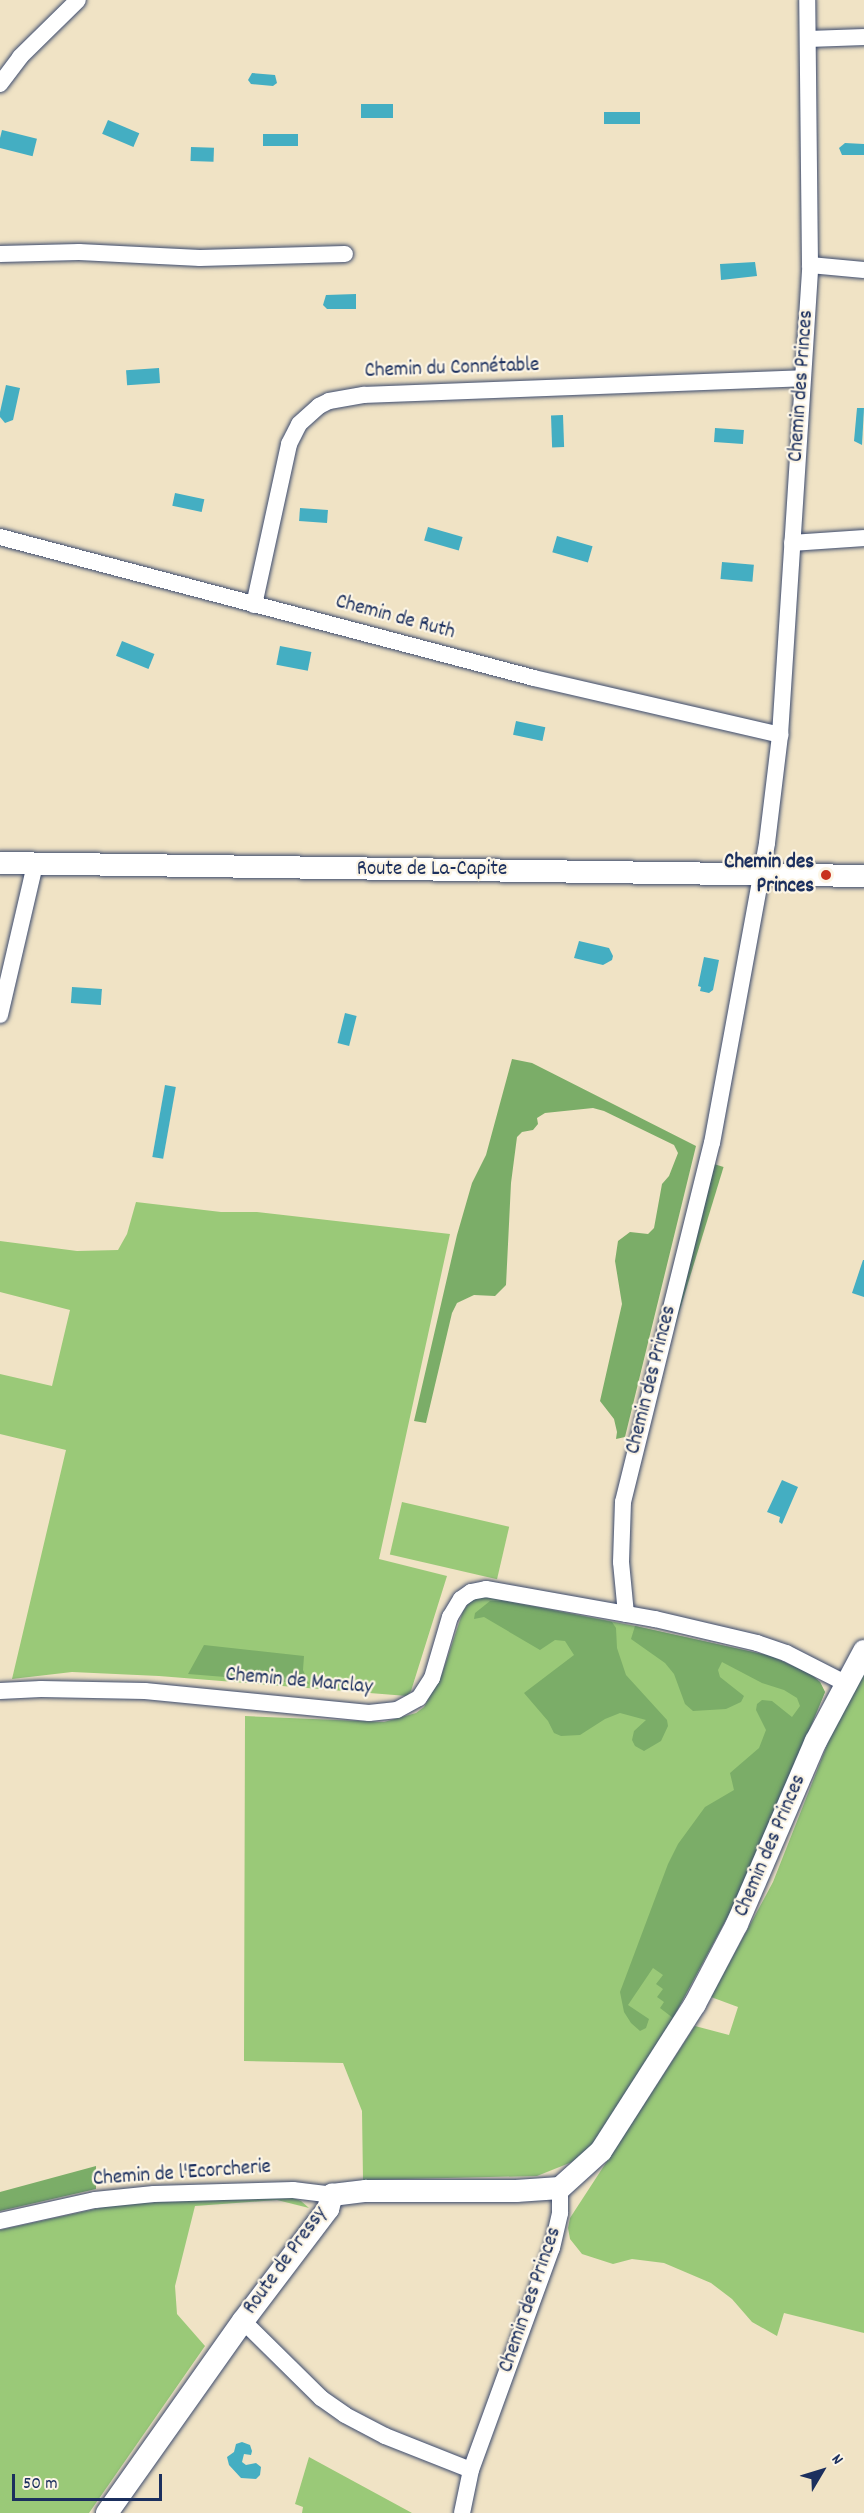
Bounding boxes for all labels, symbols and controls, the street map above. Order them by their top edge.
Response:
street label: Chemin des Princes [784,309,820,463]
street label: Chemin du Connétable [364,353,540,385]
street label: Chemin de Ruth [333,590,457,646]
place label: Chemin des Princes [724,850,814,900]
street label: Route de La-Capite [357,857,507,883]
marker: Chemin des Princes [819,868,833,882]
street label: Chemin des Princes [621,1303,683,1457]
street label: Chemin de Marclay [224,1663,374,1701]
street label: Chemin des Princes [730,1771,812,1921]
street label: Chemin de l'Ecorcherie [92,2155,272,2193]
street label: Route de Pressy [238,2202,334,2320]
street label: Chemin des Princes [494,2224,568,2376]
north arrow [792,2441,852,2501]
text: N [825,2449,848,2470]
scale bar [15,2462,165,2500]
text: 50 m [23,2472,58,2497]

